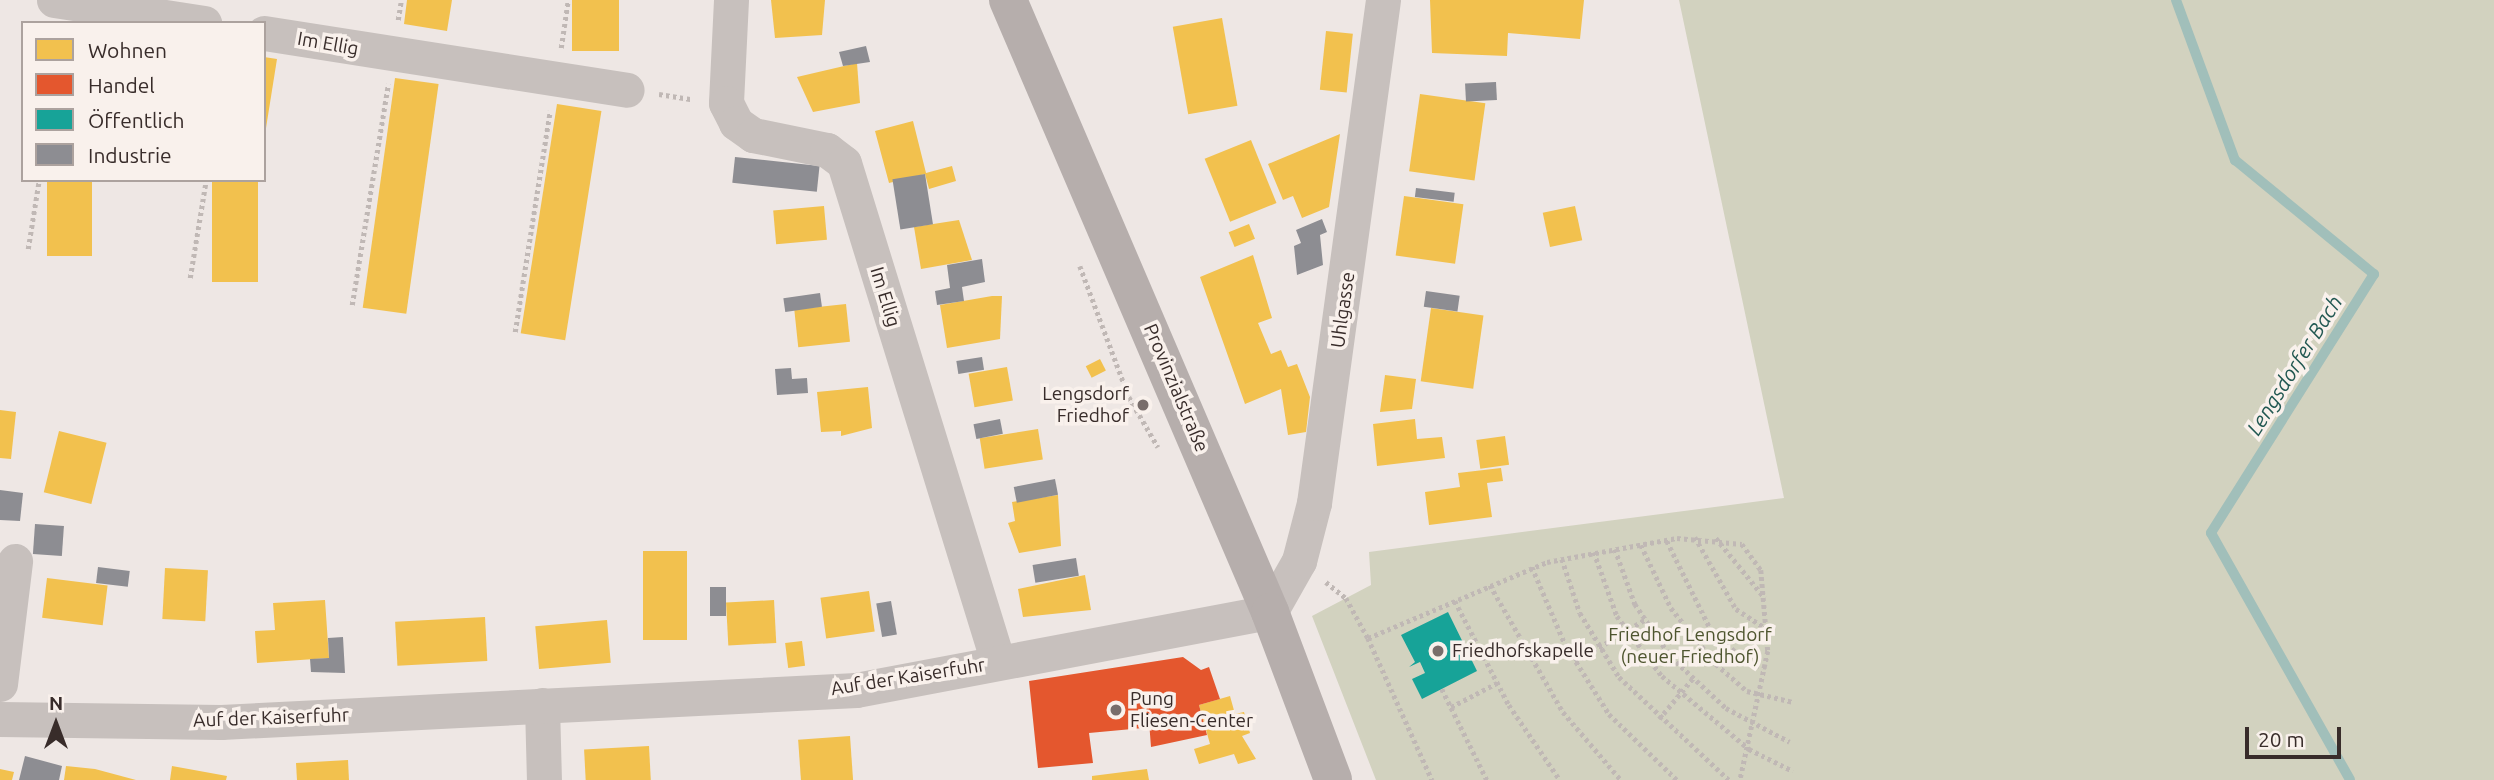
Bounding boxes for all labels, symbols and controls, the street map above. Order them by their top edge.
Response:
legend [21,21,266,182]
street label: Im Ellig [296,27,360,61]
text: Wohnen [88,38,167,62]
text: Handel [88,73,155,97]
text: Öffentlich [88,108,184,132]
text: Industrie [88,143,172,167]
street label: Im Ellig [865,264,905,330]
street label: Uhlgasse [1326,271,1360,349]
water label: Lengsdorfer Bach [2241,290,2347,440]
street label: Provinzialstraße [1139,320,1213,456]
place label: Lengsdorf Friedhof [1042,383,1129,427]
marker: Lengsdorf Friedhof [1135,397,1151,413]
park label: Friedhof Lengsdorf (neuer Friedhof) [1608,624,1772,668]
place label: Friedhofskapelle [1452,640,1594,662]
marker: Friedhofskapelle [1430,643,1446,659]
street label: Auf der Kaiserfuhr [829,654,987,700]
place label: Pung Fliesen-Center [1130,688,1253,732]
north arrow [21,689,91,759]
text: N [49,692,63,714]
marker: Pung Fliesen-Center [1108,702,1124,718]
street label: Auf der Kaiserfuhr [193,704,349,732]
scale bar [2249,714,2345,758]
text: 20 m [2258,727,2305,751]

